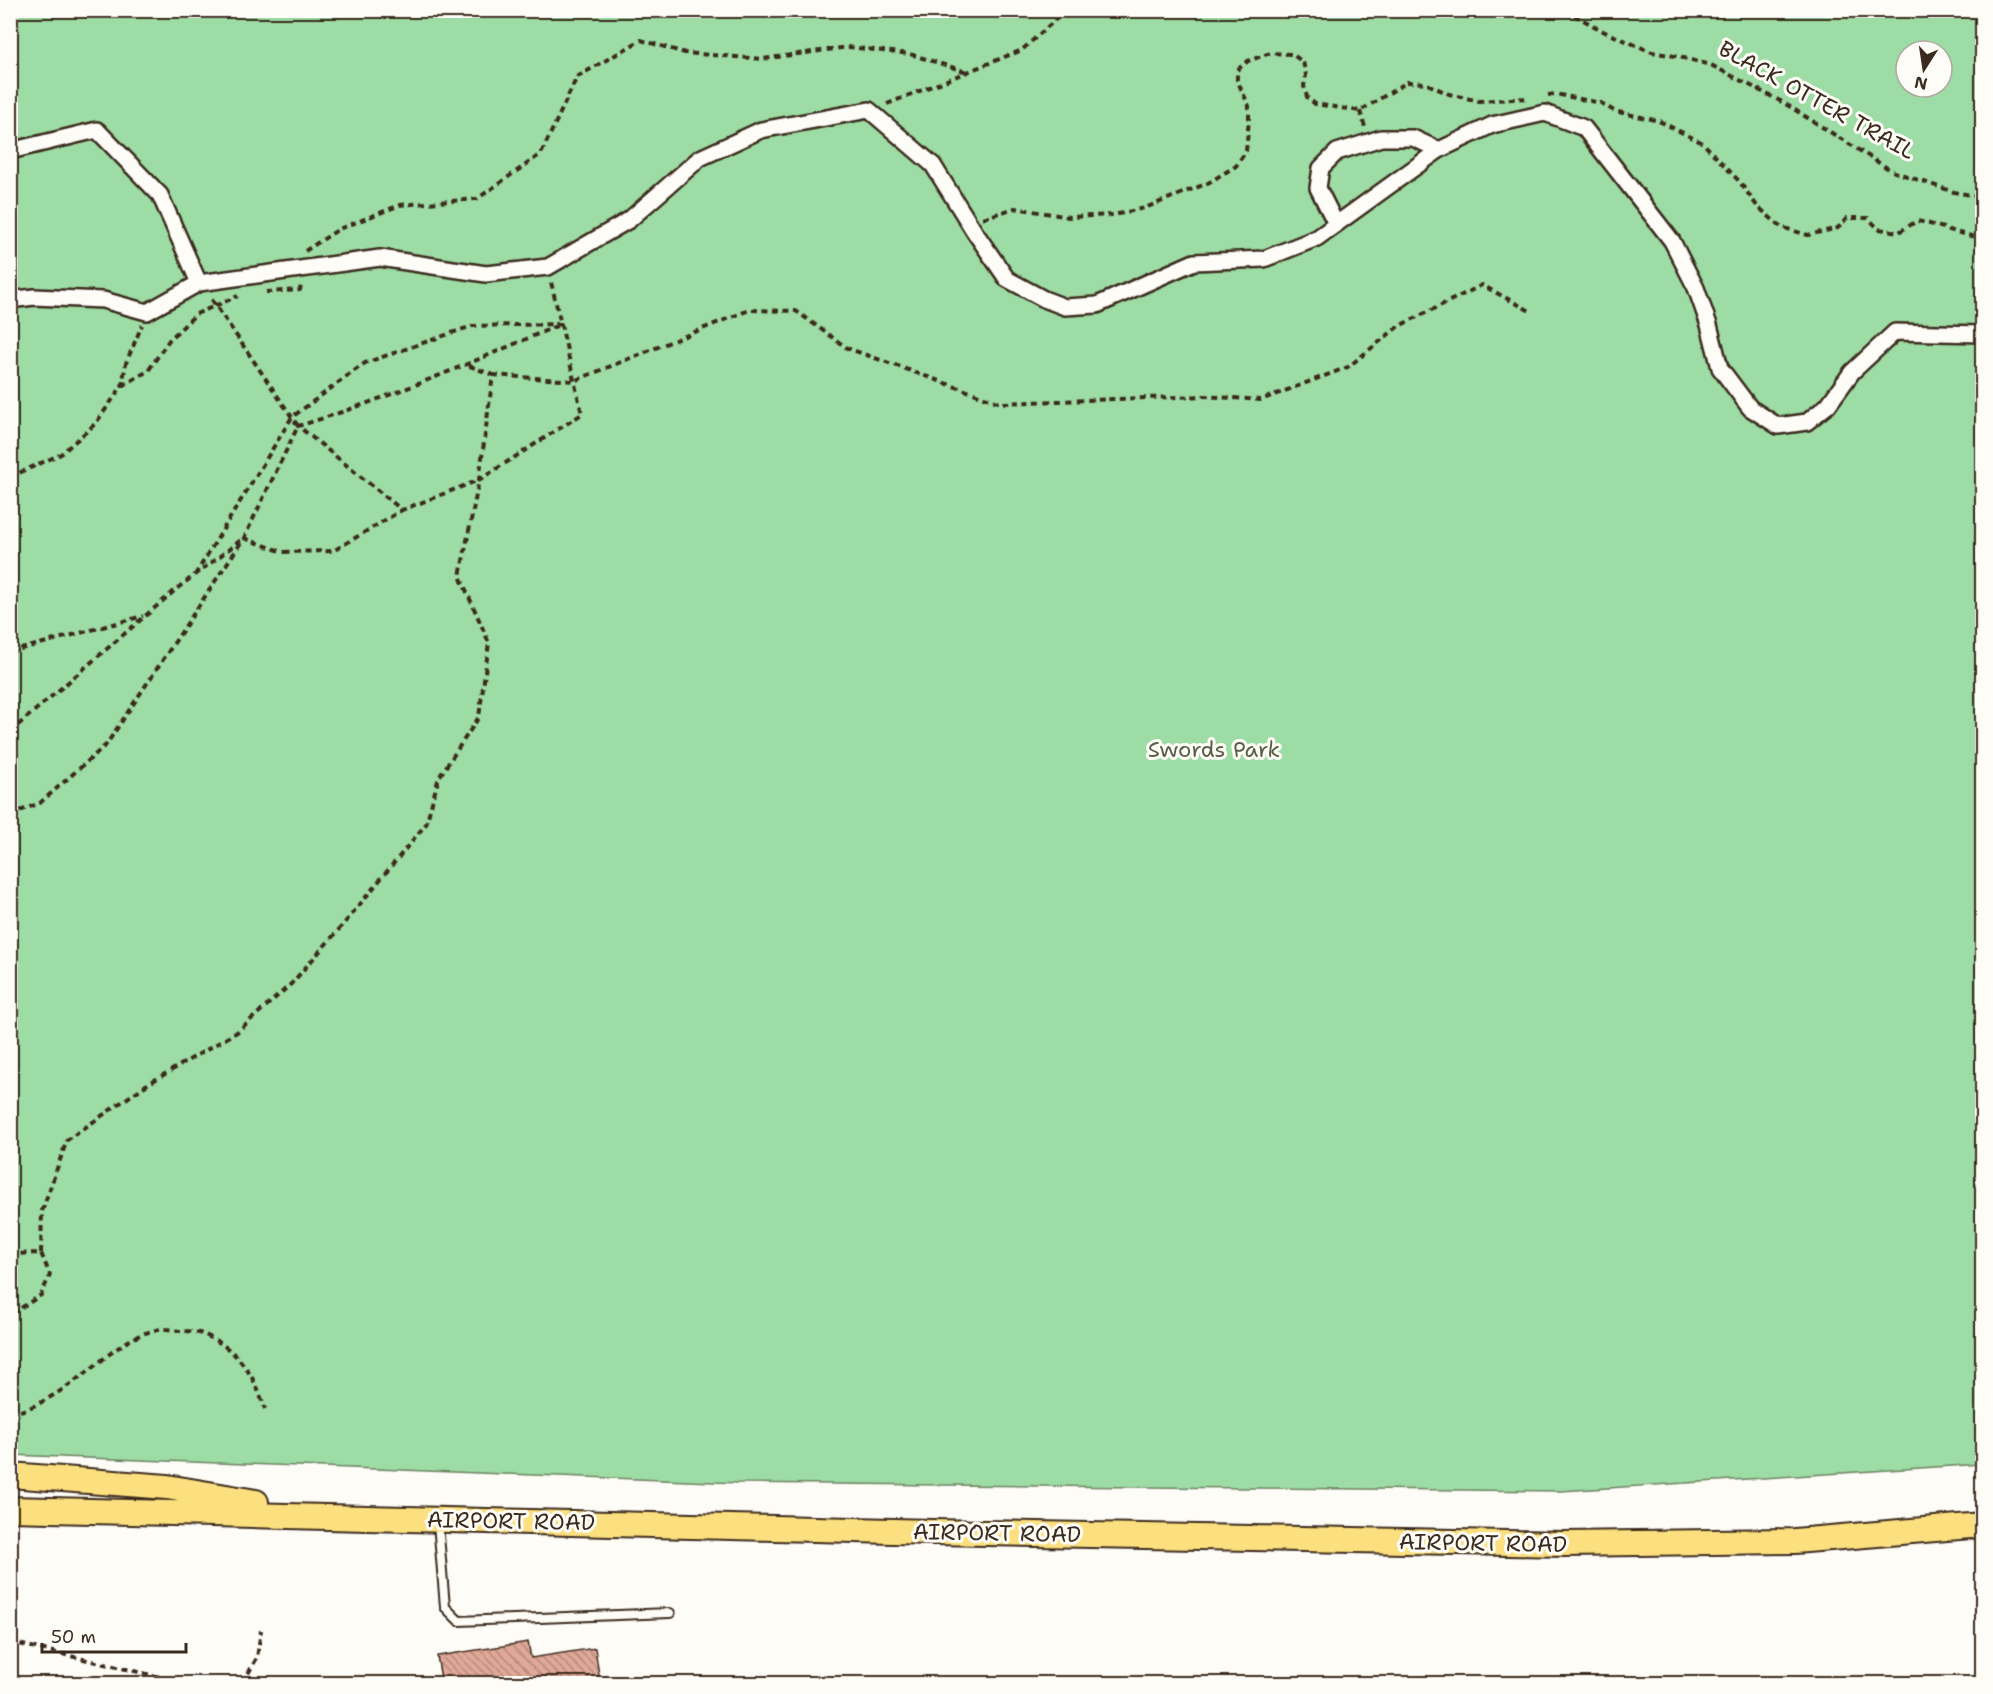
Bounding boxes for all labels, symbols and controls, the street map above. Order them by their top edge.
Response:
street label: BLACK OTTER TRAIL [1714,34,1920,166]
north arrow [1894,39,1954,99]
text: N [1913,72,1929,95]
park label: Swords Park [1148,735,1280,764]
street label: AIRPORT ROAD [427,1505,595,1537]
street label: AIRPORT ROAD [913,1517,1081,1549]
street label: AIRPORT ROAD [1399,1527,1567,1559]
scale bar [42,1616,186,1654]
text: 50 m [51,1625,96,1649]

